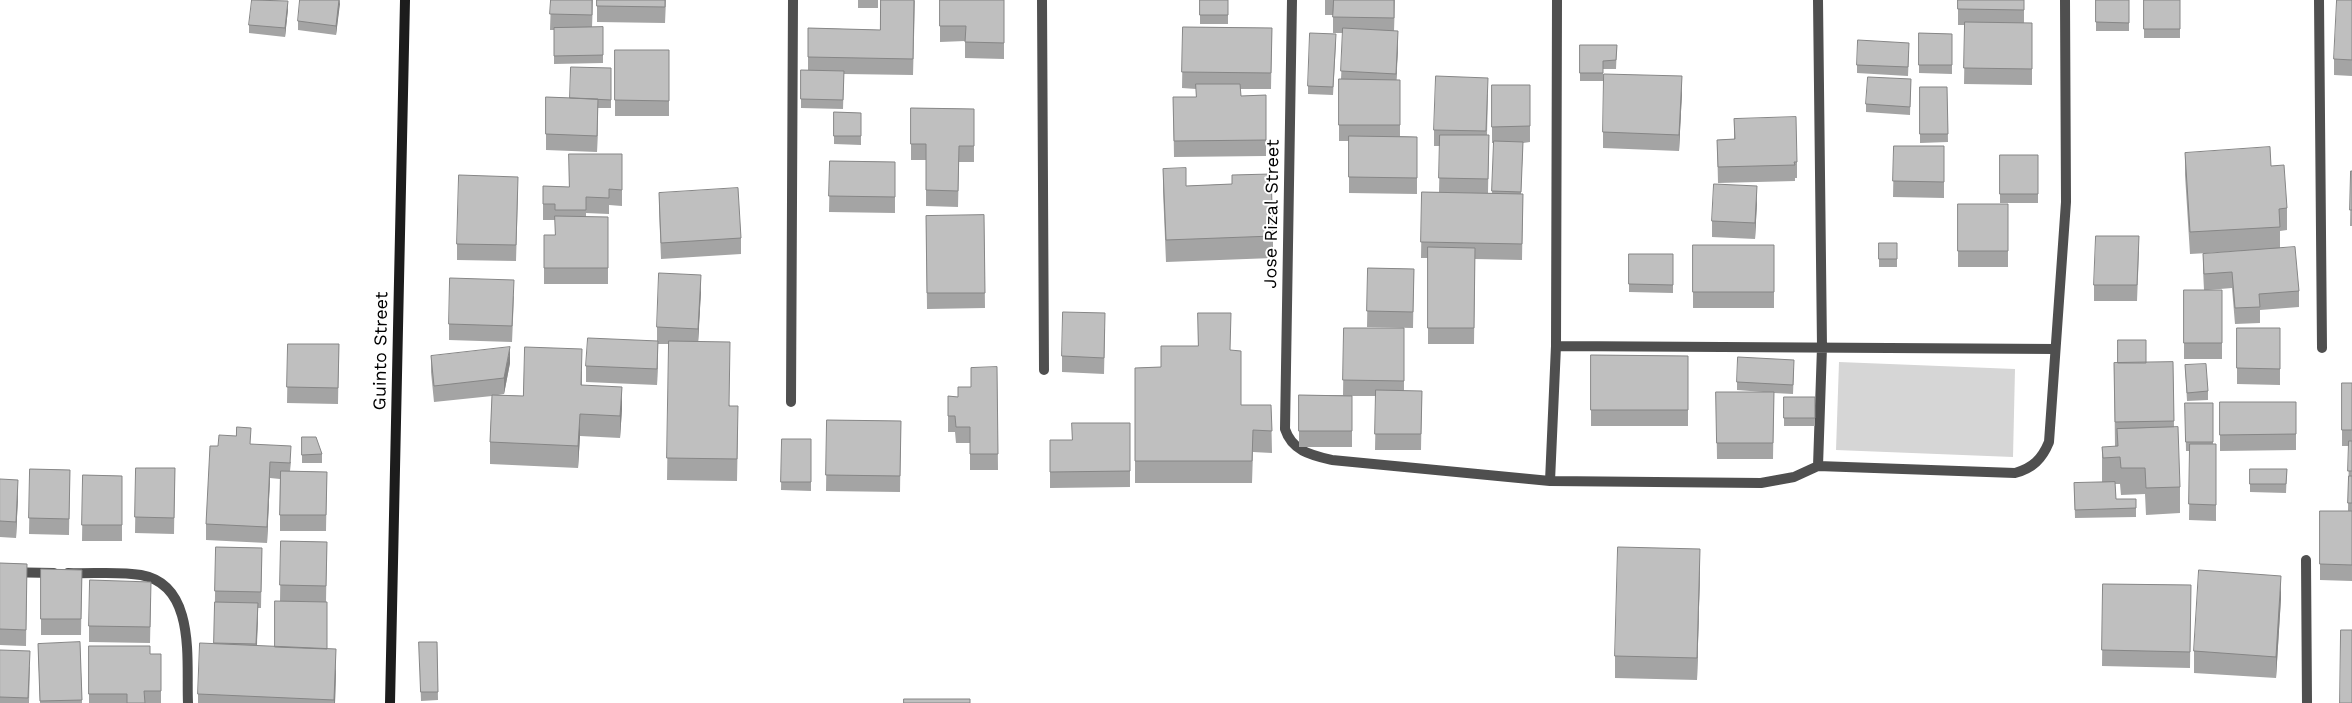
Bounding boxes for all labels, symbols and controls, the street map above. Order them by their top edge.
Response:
street label: Jose Rizal Street [1260,139,1284,289]
street label: Guinto Street [369,292,393,410]

